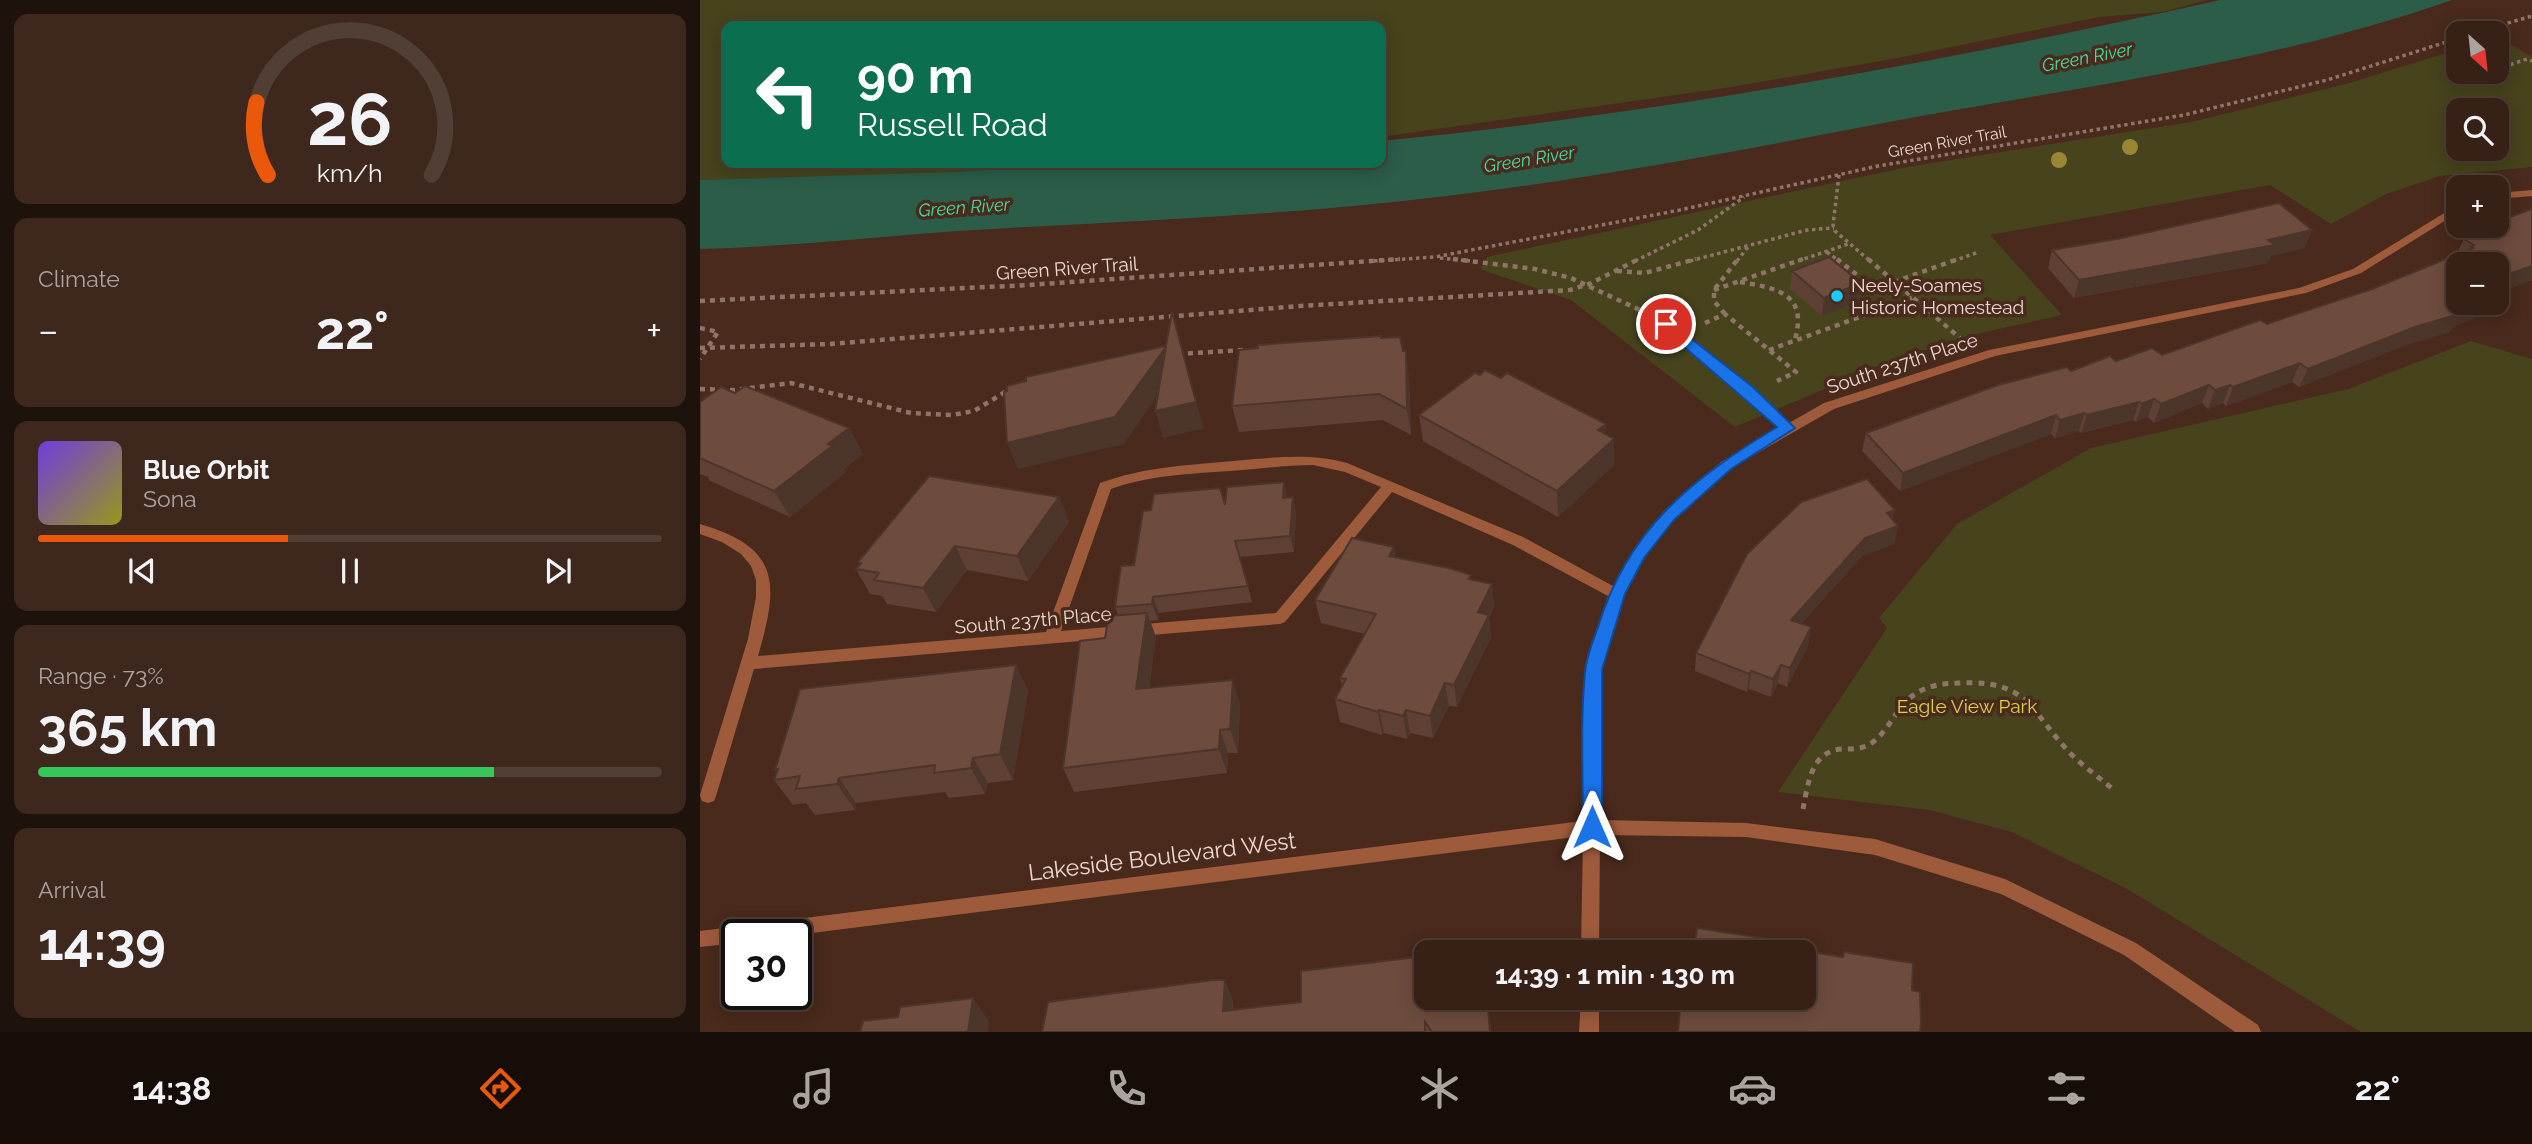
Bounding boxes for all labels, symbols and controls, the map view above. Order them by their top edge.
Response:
north arrow [2446,21,2510,84]
map controls [2446,21,2509,315]
water label: Green River [2040,38,2135,76]
text: 90 m [857,47,973,104]
icon: left [742,49,833,140]
text: 26 [307,77,393,162]
button: search [2446,98,2509,161]
text: Russell Road [857,106,1048,143]
street label: Green River Trail [1886,122,2008,162]
water label: Green River [1482,141,1577,177]
text: km/h [317,158,383,188]
button: + [2446,175,2509,238]
water label: Green River [918,193,1011,221]
street label: Green River Trail [995,252,1140,284]
button: − [2446,252,2509,315]
text: Climate [38,265,120,292]
place label: Neely-Soames Historic Homestead [1851,274,2024,318]
marker: Neely-Soames Historic Homestead [1829,288,1845,304]
pin [1636,294,1696,354]
text: 22° [316,300,389,361]
icon: arrive [1647,305,1685,343]
text: − [38,308,58,353]
text: + [646,308,662,353]
street label: South 237th Place [1824,328,1980,398]
text: Blue Orbit [143,455,270,485]
text: Sona [143,485,197,512]
icon: previous [123,552,161,590]
icon: pause [331,552,369,590]
icon: next [539,552,577,590]
street label: South 237th Place [954,602,1112,638]
text: Range · 73% [38,662,164,689]
park label: Eagle View Park [1897,695,2037,717]
text: 365 km [38,697,217,758]
position arrow [1555,790,1629,864]
street label: Lakeside Boulevard West [1027,826,1298,886]
text: Arrival [38,876,105,903]
text: 14:39 [38,911,166,972]
speed limit sign: 30 [721,919,812,1010]
text: 14:39 · 1 min · 130 m [1495,960,1735,990]
icon: directions [476,1064,525,1113]
icon: music [789,1064,838,1113]
icon: phone [1102,1064,1151,1113]
icon: climate [1415,1064,1464,1113]
icon: car [1728,1064,1777,1113]
icon: filters [2042,1064,2091,1113]
text: 14:38 [132,1070,211,1107]
text: 22° [2355,1070,2400,1107]

